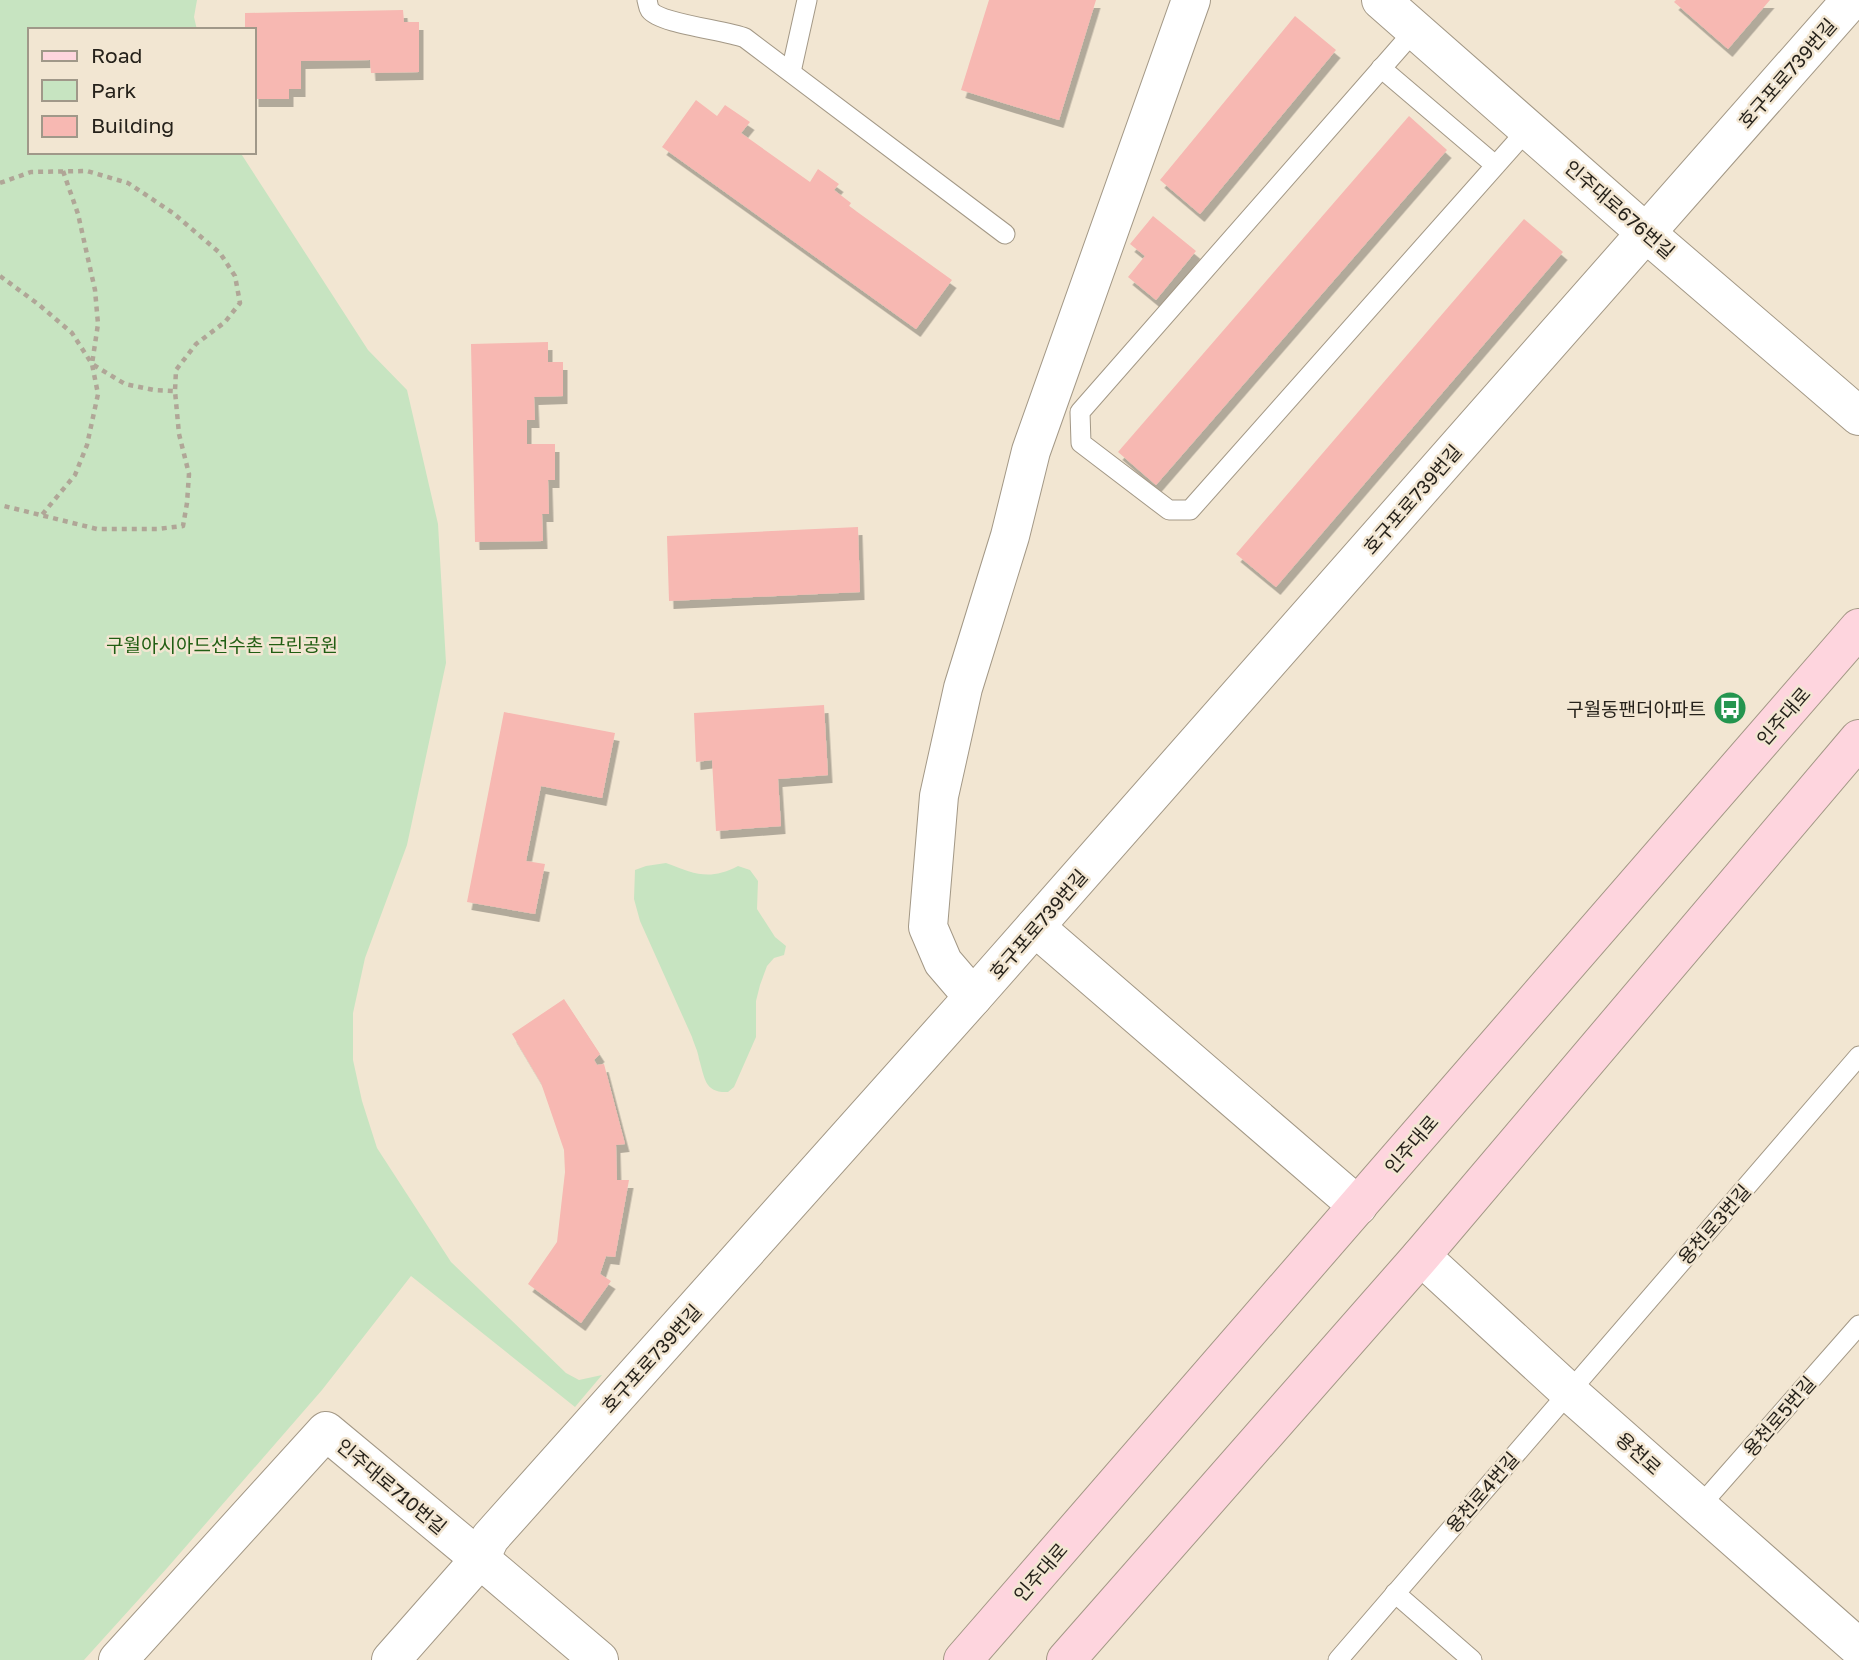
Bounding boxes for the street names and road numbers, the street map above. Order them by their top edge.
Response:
street label: 호구포로739번길 [1733,14,1841,132]
street label: 인주대로676번길 [1560,155,1680,263]
street label: 호구포로739번길 [1358,440,1466,558]
street label: 인주대로 [1751,682,1815,750]
street label: 호구포로739번길 [984,865,1092,983]
street label: 인주대로 [1379,1110,1443,1178]
street label: 용천로3번길 [1673,1179,1755,1269]
street label: 호구포로739번길 [596,1299,706,1417]
street label: 용천로5번길 [1738,1371,1820,1461]
street label: 용천로 [1612,1427,1666,1479]
street label: 인주대로710번길 [333,1433,451,1539]
street label: 용천로4번길 [1441,1447,1523,1537]
street label: 인주대로 [1008,1538,1072,1606]

